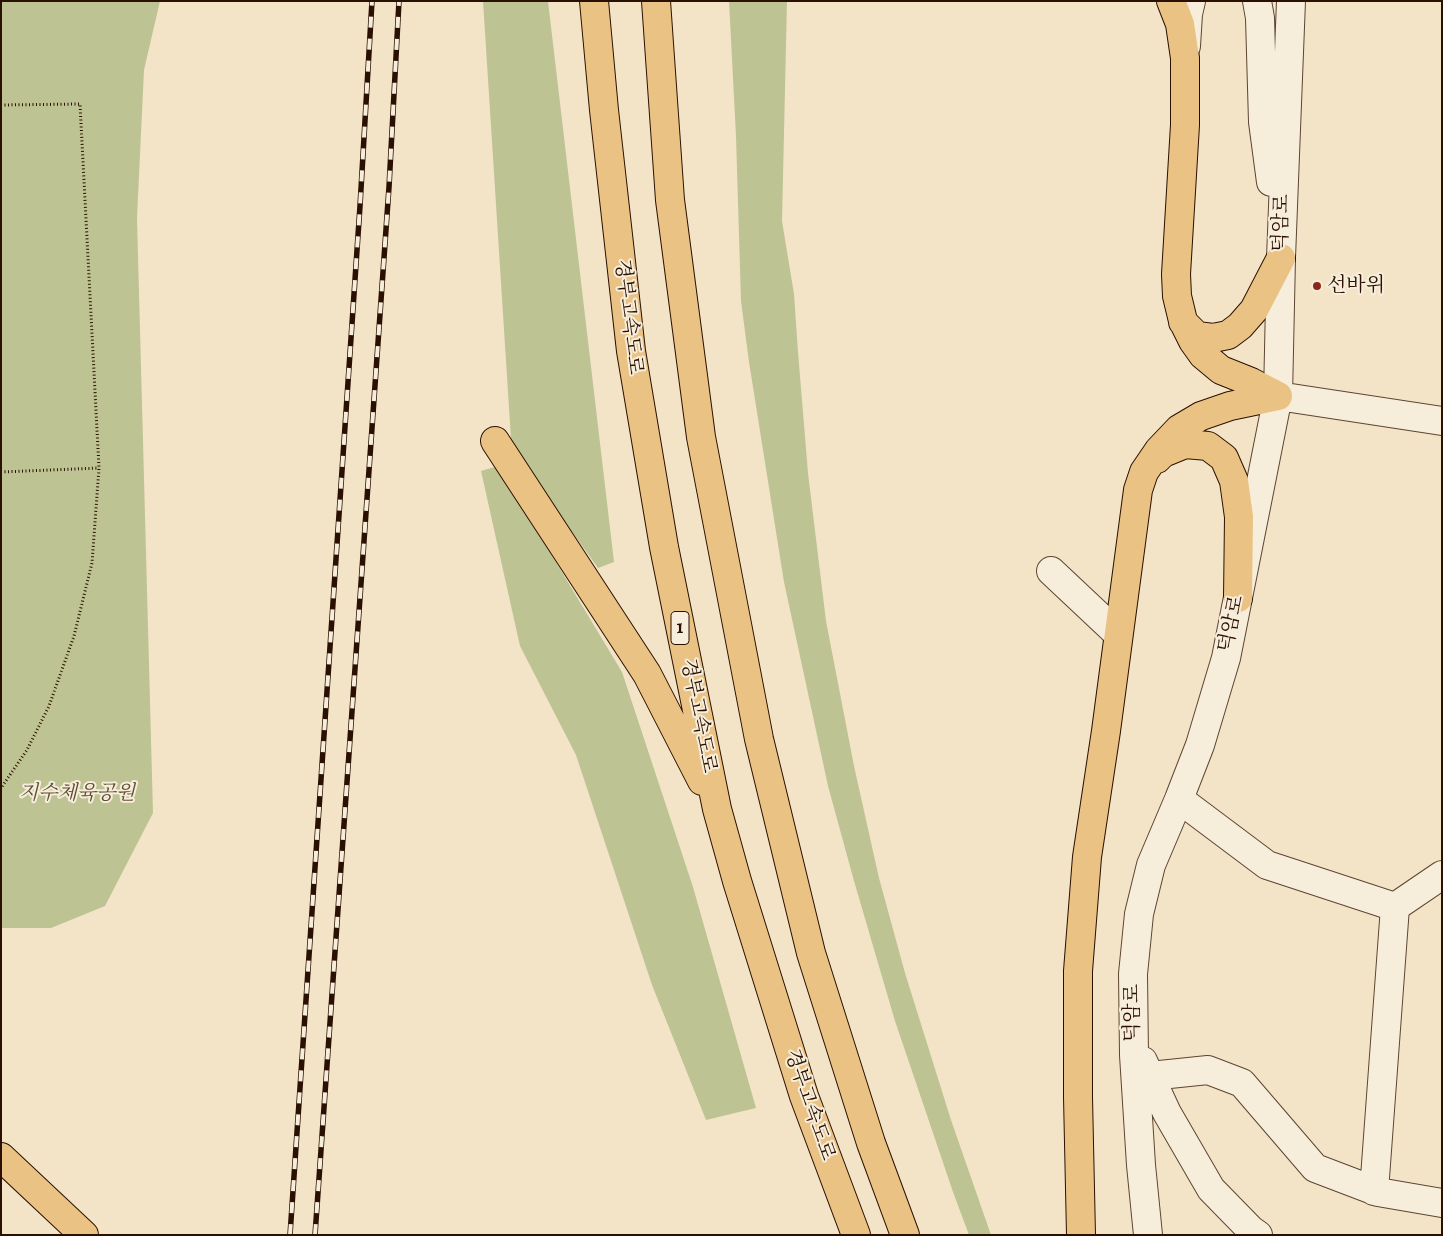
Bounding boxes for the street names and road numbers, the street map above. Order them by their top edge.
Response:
street label: 덕암로 [1269,194,1295,252]
street label: 경부고속도로 [609,258,647,376]
street label: 덕암로 [1214,593,1250,655]
road number: 1 [671,612,689,644]
street label: 경부고속도로 [675,657,721,775]
street label: 덕암로 [1121,984,1145,1042]
street label: 경부고속도로 [779,1046,839,1164]

